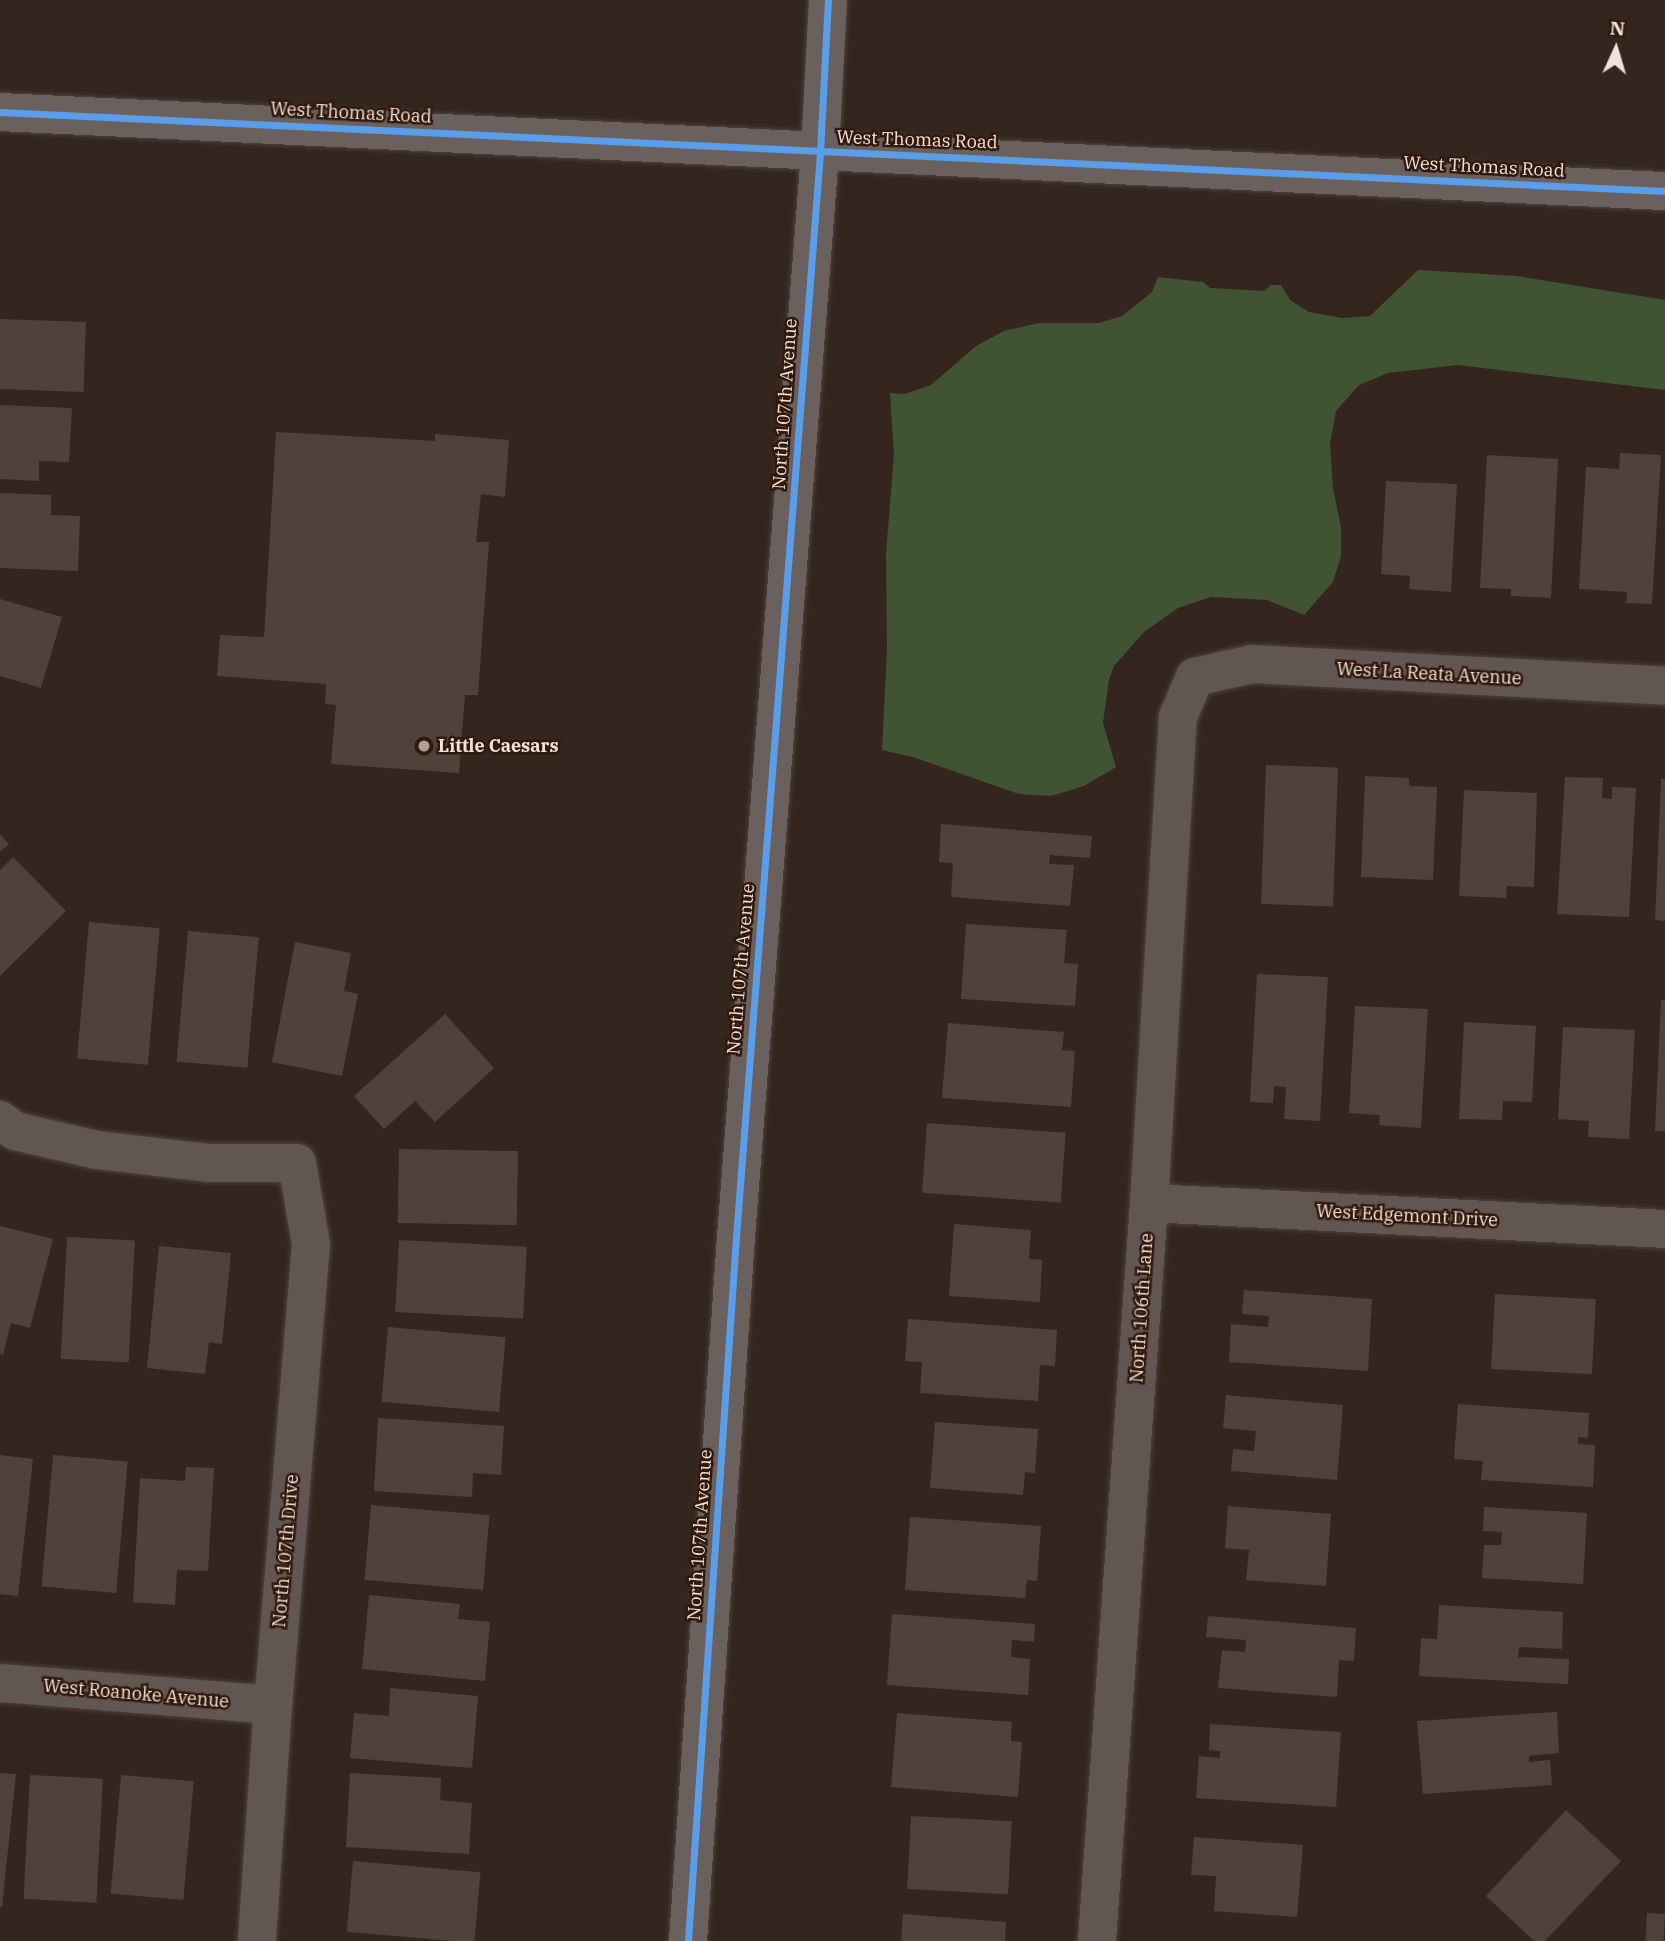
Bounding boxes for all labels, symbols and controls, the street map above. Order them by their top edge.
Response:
north arrow [1581,14,1651,84]
text: N [1609,16,1626,41]
street label: West Thomas Road [270,98,432,128]
street label: West Thomas Road [836,126,998,154]
street label: West Thomas Road [1403,152,1565,182]
street label: North 107th Avenue [768,318,802,490]
street label: West La Reata Avenue [1336,658,1522,690]
place label: Little Caesars [438,735,559,757]
marker: Little Caesars [416,738,432,754]
street label: North 107th Avenue [723,883,759,1055]
street label: West Edgemont Drive [1316,1200,1498,1232]
street label: North 106th Lane [1126,1233,1158,1383]
street label: North 107th Avenue [683,1449,717,1621]
street label: North 107th Drive [269,1474,303,1628]
street label: West Roanoke Avenue [42,1675,230,1713]

